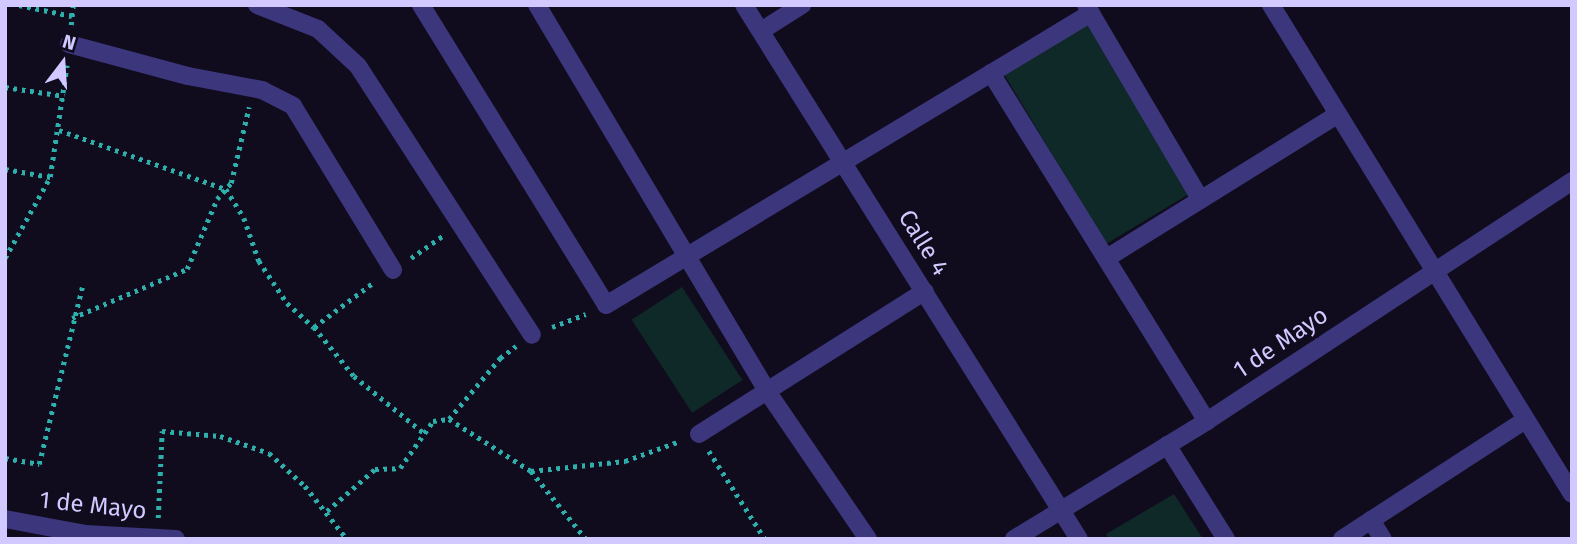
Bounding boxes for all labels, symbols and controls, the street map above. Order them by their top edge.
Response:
north arrow [28,28,98,98]
text: N [60,30,79,55]
street label: Calle 4 [892,205,954,281]
street label: 1 de Mayo [1228,301,1334,385]
street label: 1 de Mayo [38,486,148,526]

